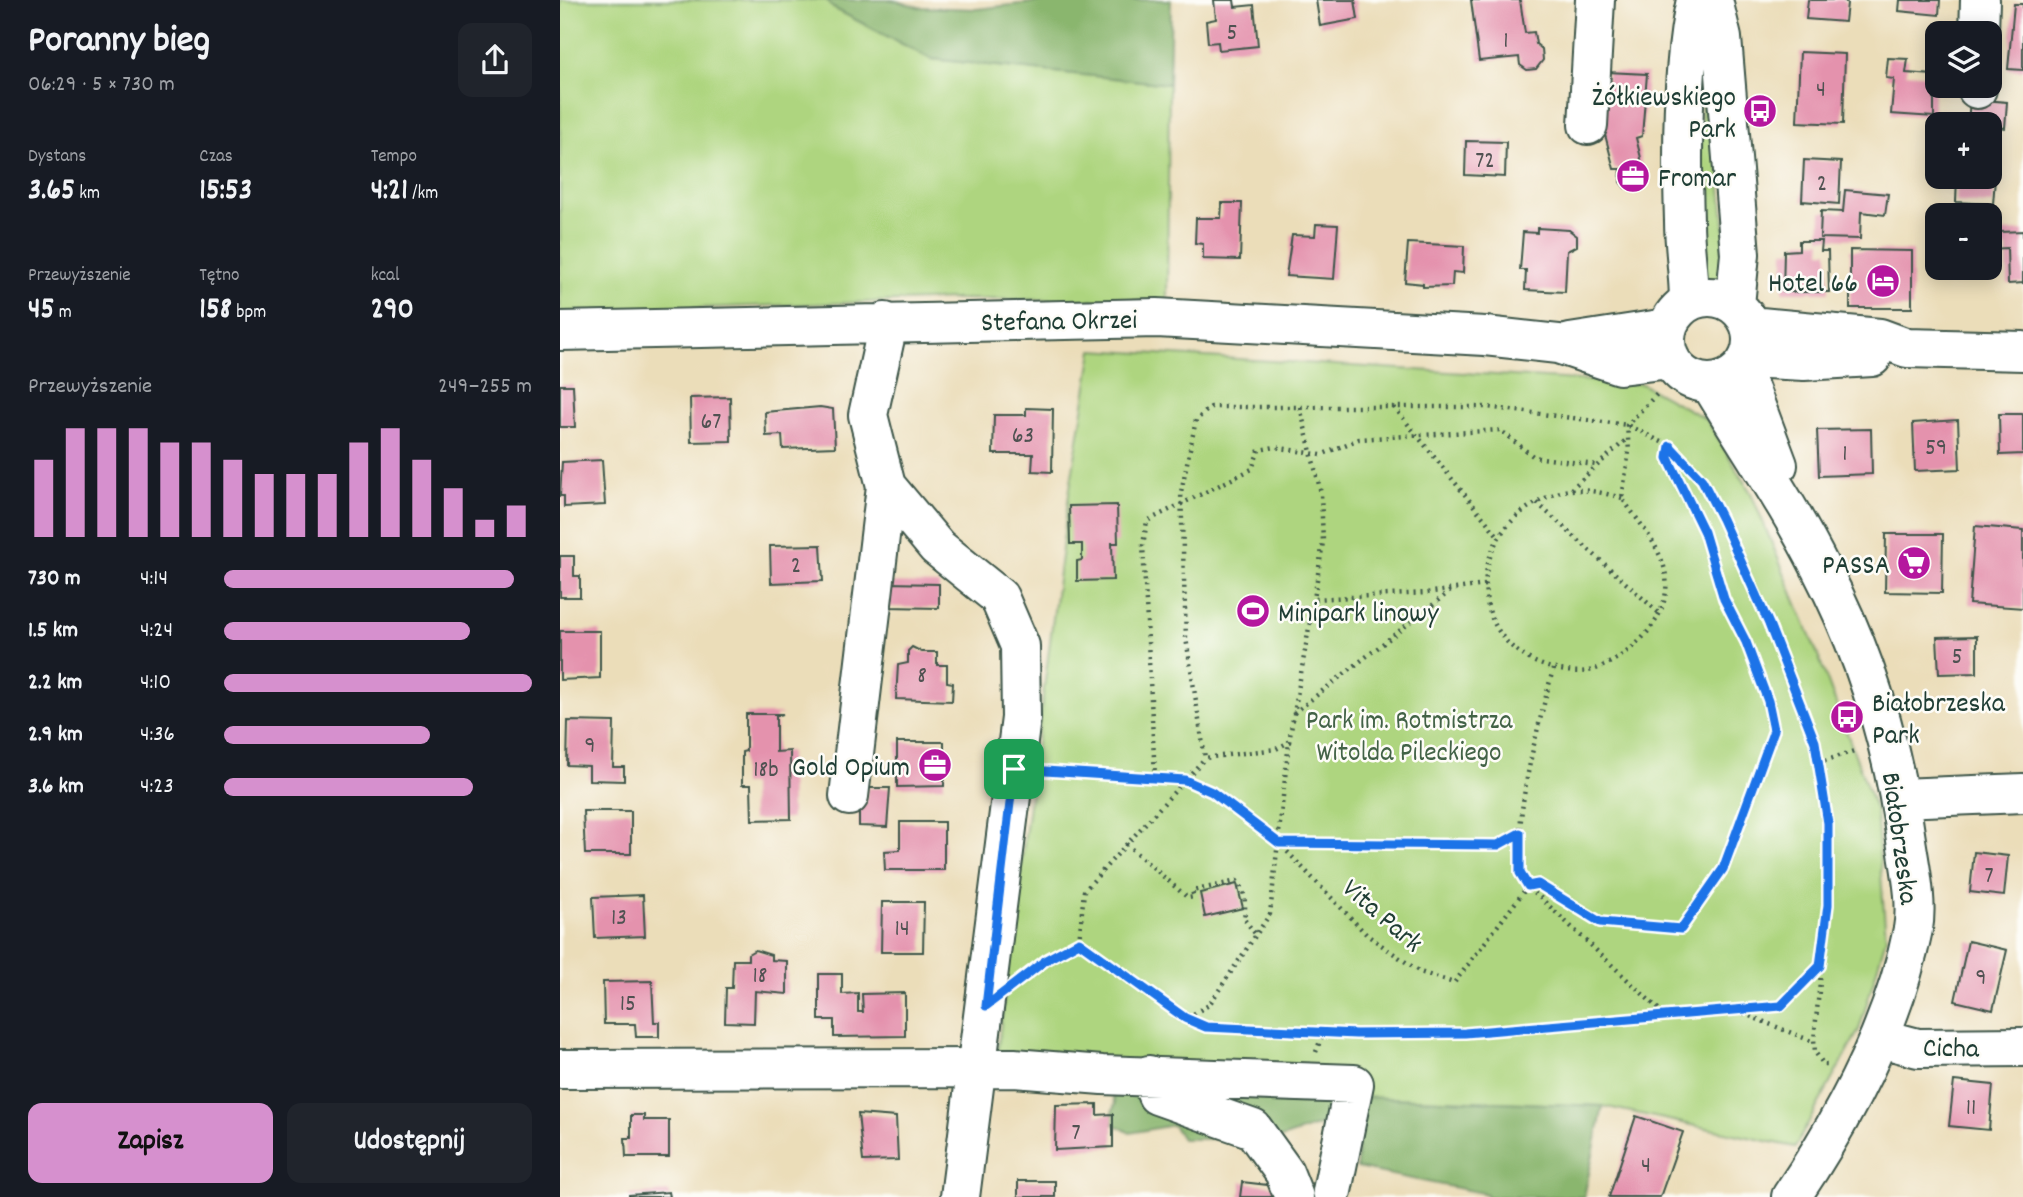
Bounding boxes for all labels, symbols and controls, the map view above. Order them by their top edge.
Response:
text: Poranny bieg [28,15,210,70]
house number: 5 [1226,17,1238,51]
map controls [1925,21,2002,280]
button: layers [1925,21,2002,98]
button: share [458,23,532,97]
house number: 1 [1503,25,1509,59]
text: 06:29 · 5 × 730 m [28,69,175,102]
house number: 4 [1816,74,1826,108]
place label: Żółkiewskiego Park [1592,80,1736,152]
bus stop icon: Żółkiewskiego Park [1741,92,1779,130]
button: + [1925,112,2002,189]
text: Dystans [28,144,86,171]
text: Czas [199,144,233,171]
text: Tempo [371,144,417,171]
house number: 72 [1475,145,1495,179]
office icon: Fromar [1614,157,1652,195]
place label: Fromar [1658,161,1737,201]
house number: 2 [1817,168,1827,202]
text: 3.65 [28,171,75,214]
text: 15:53 [199,171,252,214]
text: 4:21 [371,171,408,214]
text: km [75,181,100,208]
text: /km [408,181,438,208]
button: − [1925,203,2002,280]
hotel icon: Hotel 66 [1864,262,1902,300]
text: Przewyższenie [28,263,131,290]
text: Tętno [199,263,240,290]
text: kcal [371,263,400,290]
place label: Hotel 66 [1768,266,1858,306]
text: 45 [28,290,54,333]
text: 158 [199,290,232,333]
text: 290 [371,290,414,333]
text: m [54,300,72,327]
text: bpm [232,300,266,327]
street label: Stefana Okrzei [981,303,1138,345]
text: Przewyższenie [28,371,152,404]
text: 249–255 m [438,371,532,404]
house number: 67 [701,406,721,440]
house number: 63 [1012,420,1034,454]
house number: 59 [1925,432,1947,466]
house number: 1 [1842,438,1848,472]
supermarket icon: PASSA [1895,544,1933,582]
place label: PASSA [1822,548,1890,588]
house number: 2 [791,550,801,584]
text: 730 m [28,563,81,596]
text: 4:14 [140,563,168,596]
sports icon: Minipark linowy [1234,592,1272,630]
place label: Minipark linowy [1278,596,1439,636]
text: 1.5 km [28,615,78,648]
text: 4:24 [140,615,173,648]
house number: 5 [1951,641,1963,675]
house number: 8 [917,660,927,694]
text: 2.2 km [28,667,82,700]
text: 4:10 [140,667,171,700]
place label: Białobrzeska Park [1872,686,2006,758]
bus stop icon: Białobrzeska Park [1828,698,1866,736]
park label: Park im. Rotmistrza Witolda Pileckiego [1306,703,1513,775]
text: 2.9 km [28,719,83,752]
text: 4:36 [140,719,175,752]
house number: 9 [585,730,596,764]
pin [984,739,1044,799]
office icon: Gold Opium [916,746,954,784]
place label: Gold Opium [792,750,910,790]
icon: arrive [995,750,1033,788]
house number: 18b [753,754,779,788]
street label: Białobrzeska [1868,770,1926,908]
text: 3.6 km [28,771,84,804]
text: 4:23 [140,771,174,804]
house number: 7 [1984,860,1994,894]
street label: Vita Park [1331,871,1430,964]
house number: 13 [611,902,627,936]
house number: 14 [894,913,910,947]
house number: 18 [753,960,767,994]
house number: 9 [1976,962,1987,996]
house number: 15 [620,988,636,1022]
street label: Cicha [1922,1031,1980,1072]
house number: 11 [1966,1092,1976,1126]
button: Zapisz [28,1103,273,1183]
button: Udostępnij [287,1103,532,1183]
house number: 7 [1071,1117,1081,1151]
house number: 4 [1641,1150,1651,1184]

